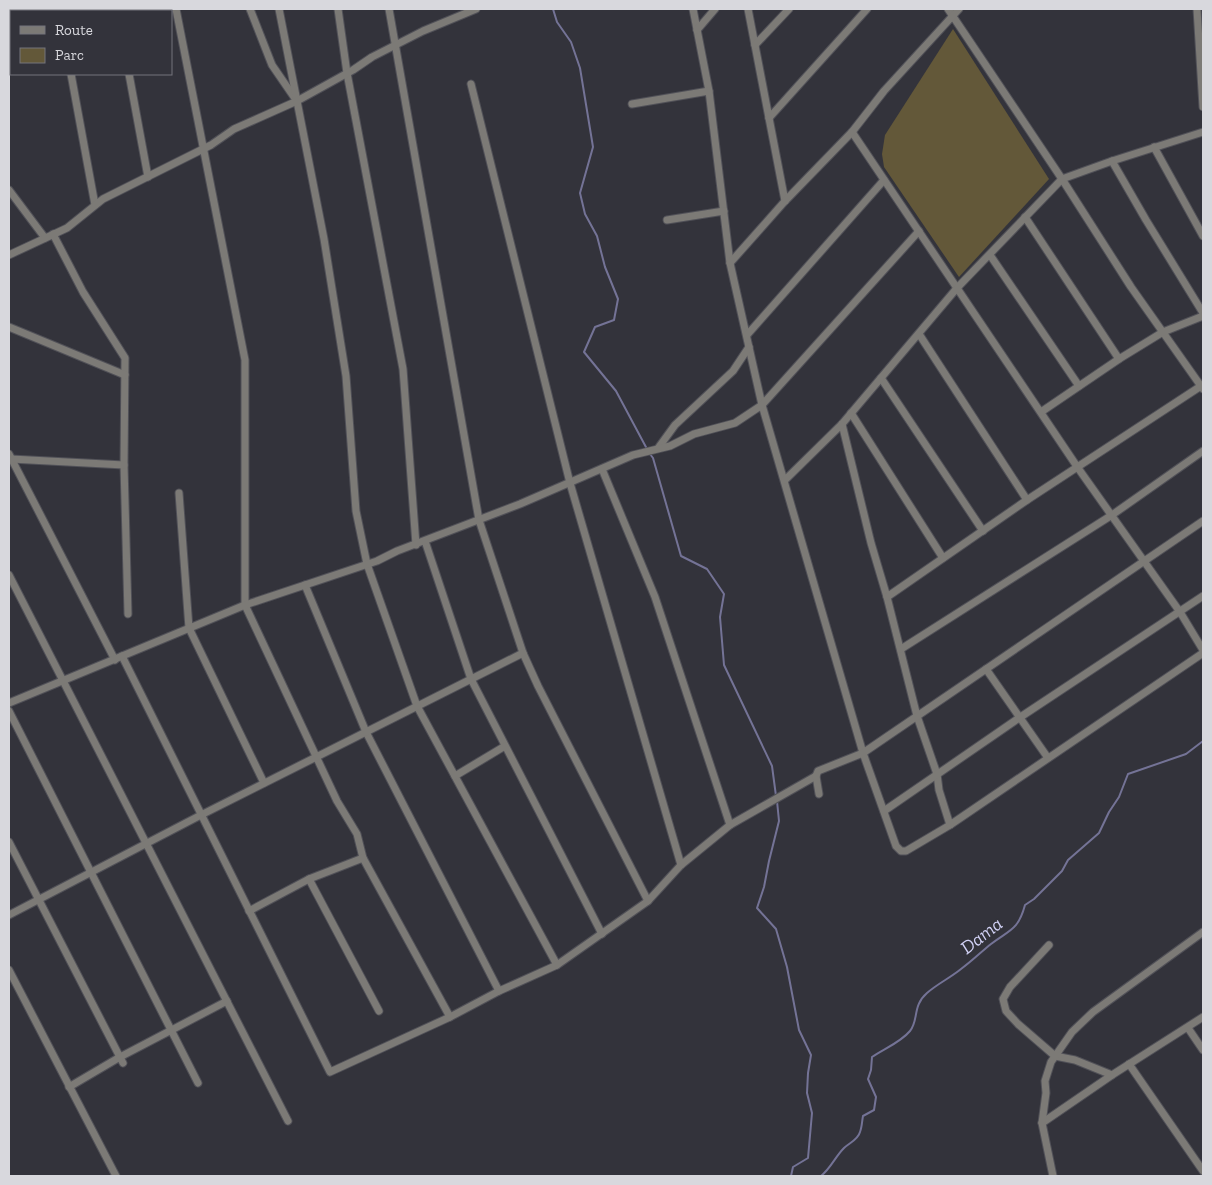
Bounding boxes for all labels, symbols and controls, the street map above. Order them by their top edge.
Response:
legend [10,10,172,75]
text: Route [55,21,93,39]
text: Parc [55,46,84,64]
water label: Dama [956,912,1007,959]

